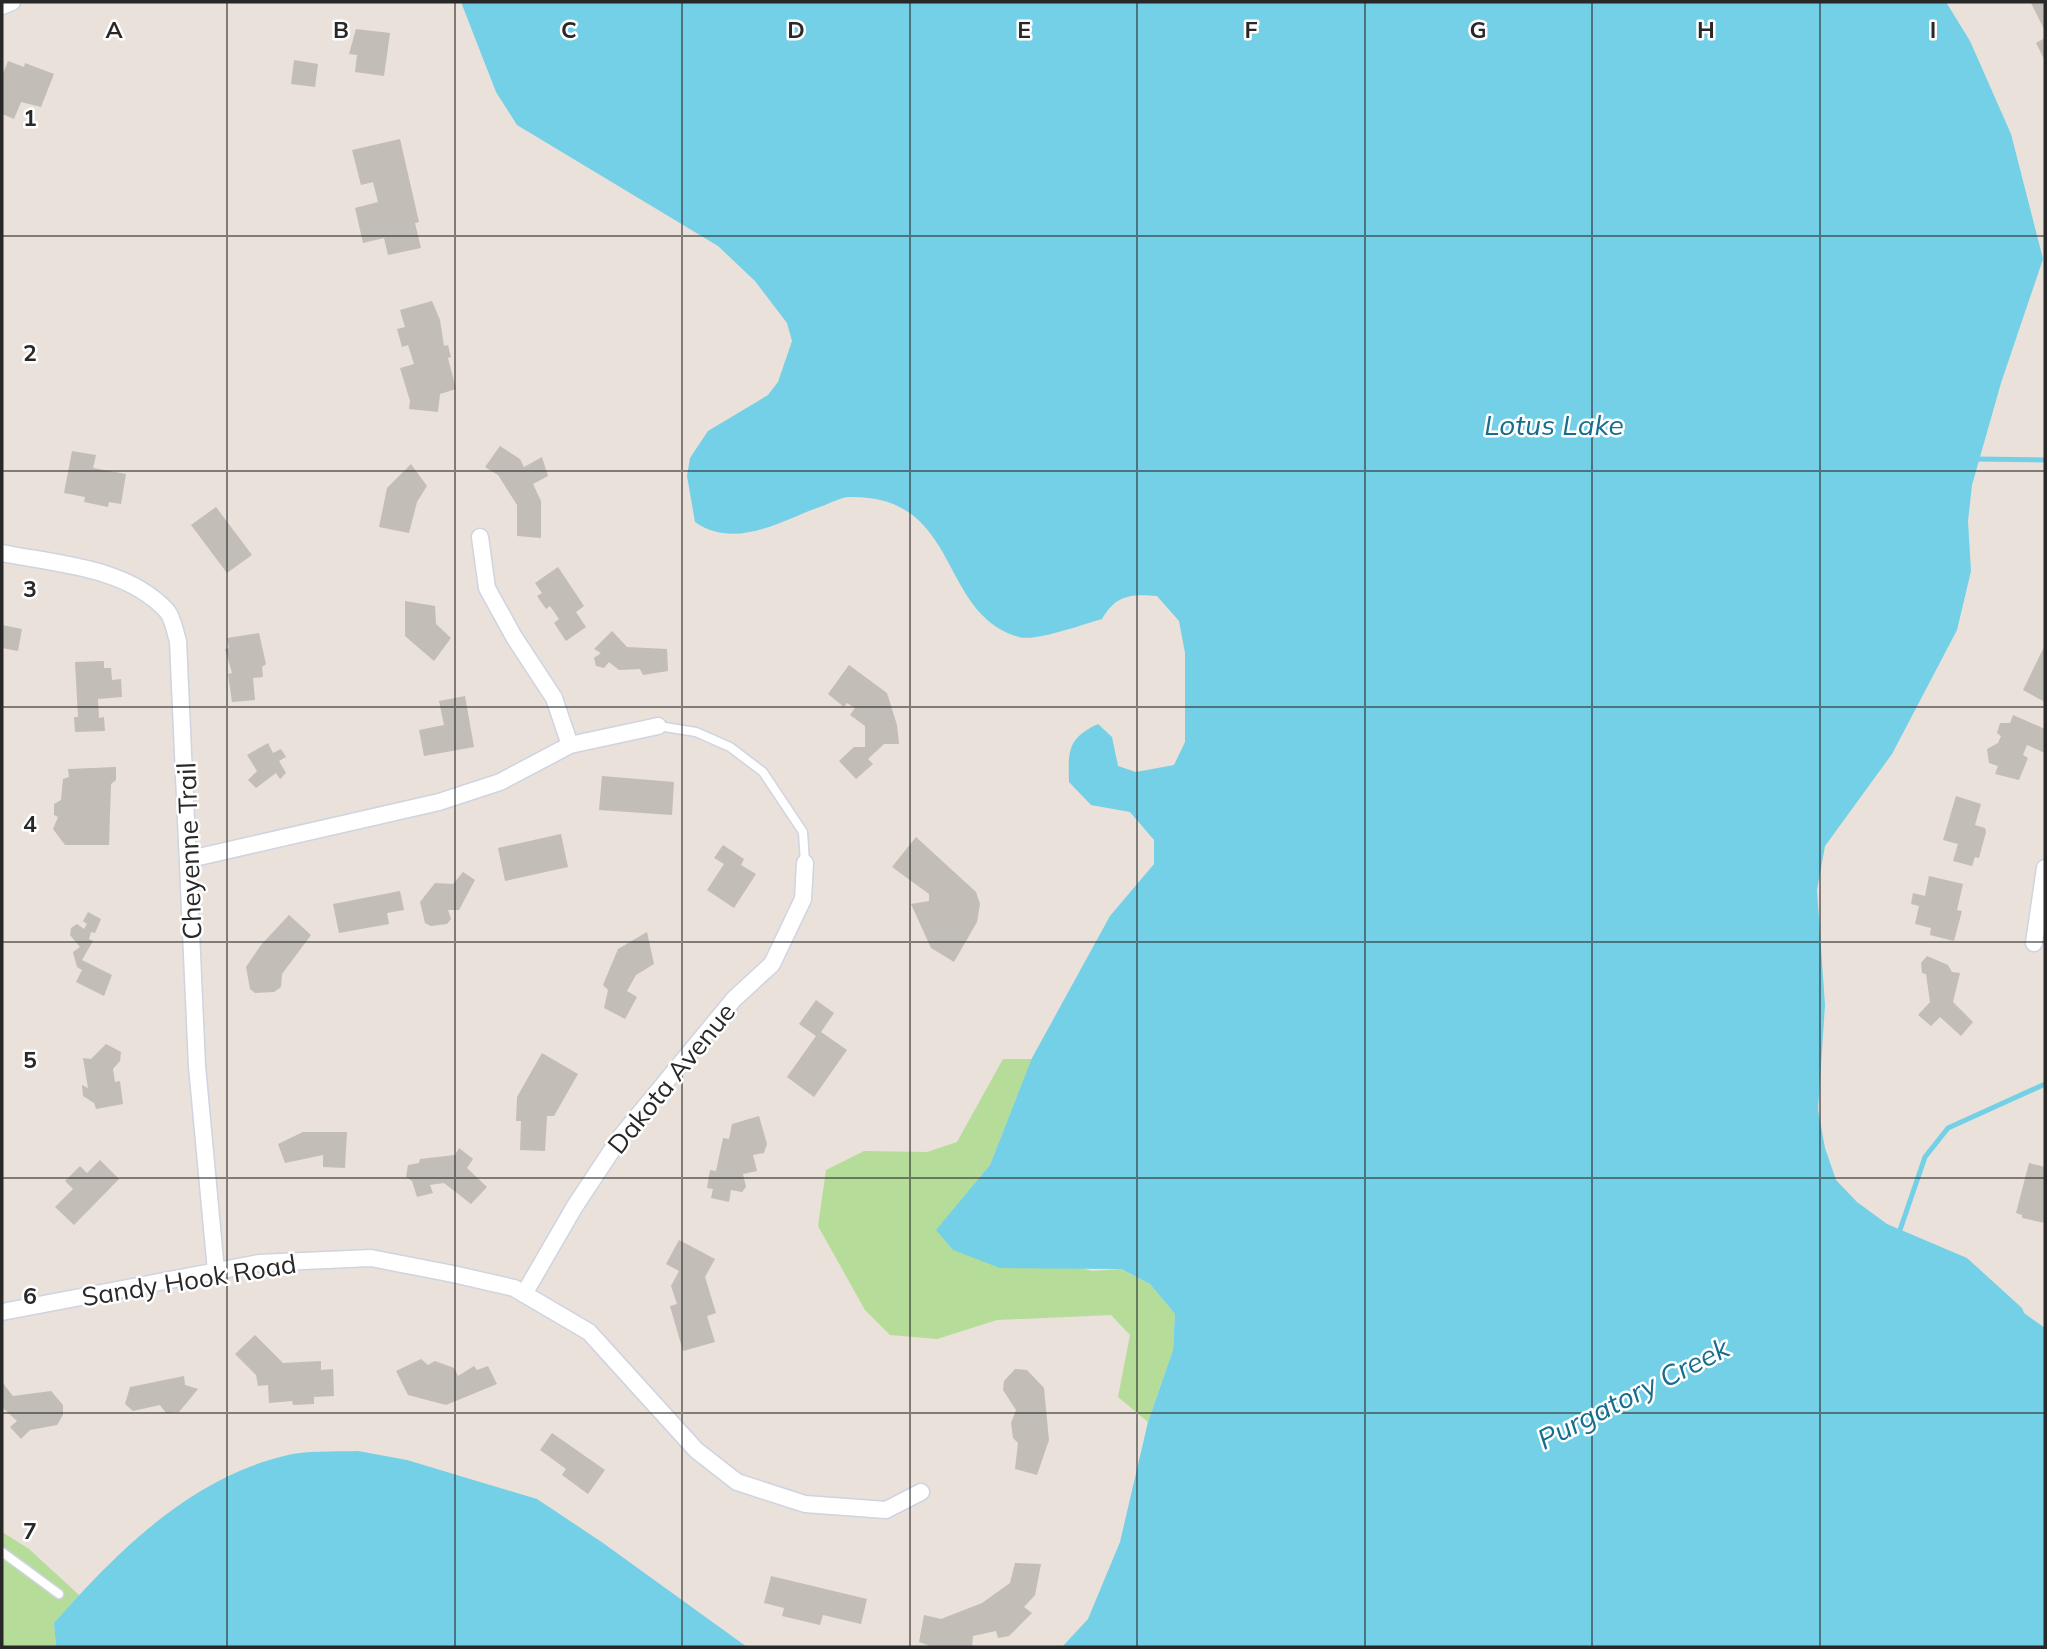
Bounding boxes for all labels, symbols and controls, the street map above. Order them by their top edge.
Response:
text: A [105,15,123,44]
text: B [333,15,349,44]
text: C [561,15,577,44]
text: D [787,15,805,44]
text: E [1017,15,1031,44]
text: F [1244,15,1258,44]
text: G [1469,15,1487,44]
text: H [1697,15,1715,44]
text: I [1930,15,1936,44]
text: 1 [23,103,37,132]
text: 2 [23,338,37,367]
water label: Lotus Lake [1484,407,1624,442]
text: 3 [23,574,37,603]
street label: Cheyenne Trail [169,762,209,940]
text: 4 [23,809,37,838]
street label: Dakota Avenue [600,996,742,1160]
text: 5 [23,1045,37,1074]
street label: Sandy Hook Road [79,1247,299,1313]
text: 6 [23,1281,37,1310]
water label: Purgatory Creek [1531,1329,1736,1456]
text: 7 [23,1516,37,1545]

